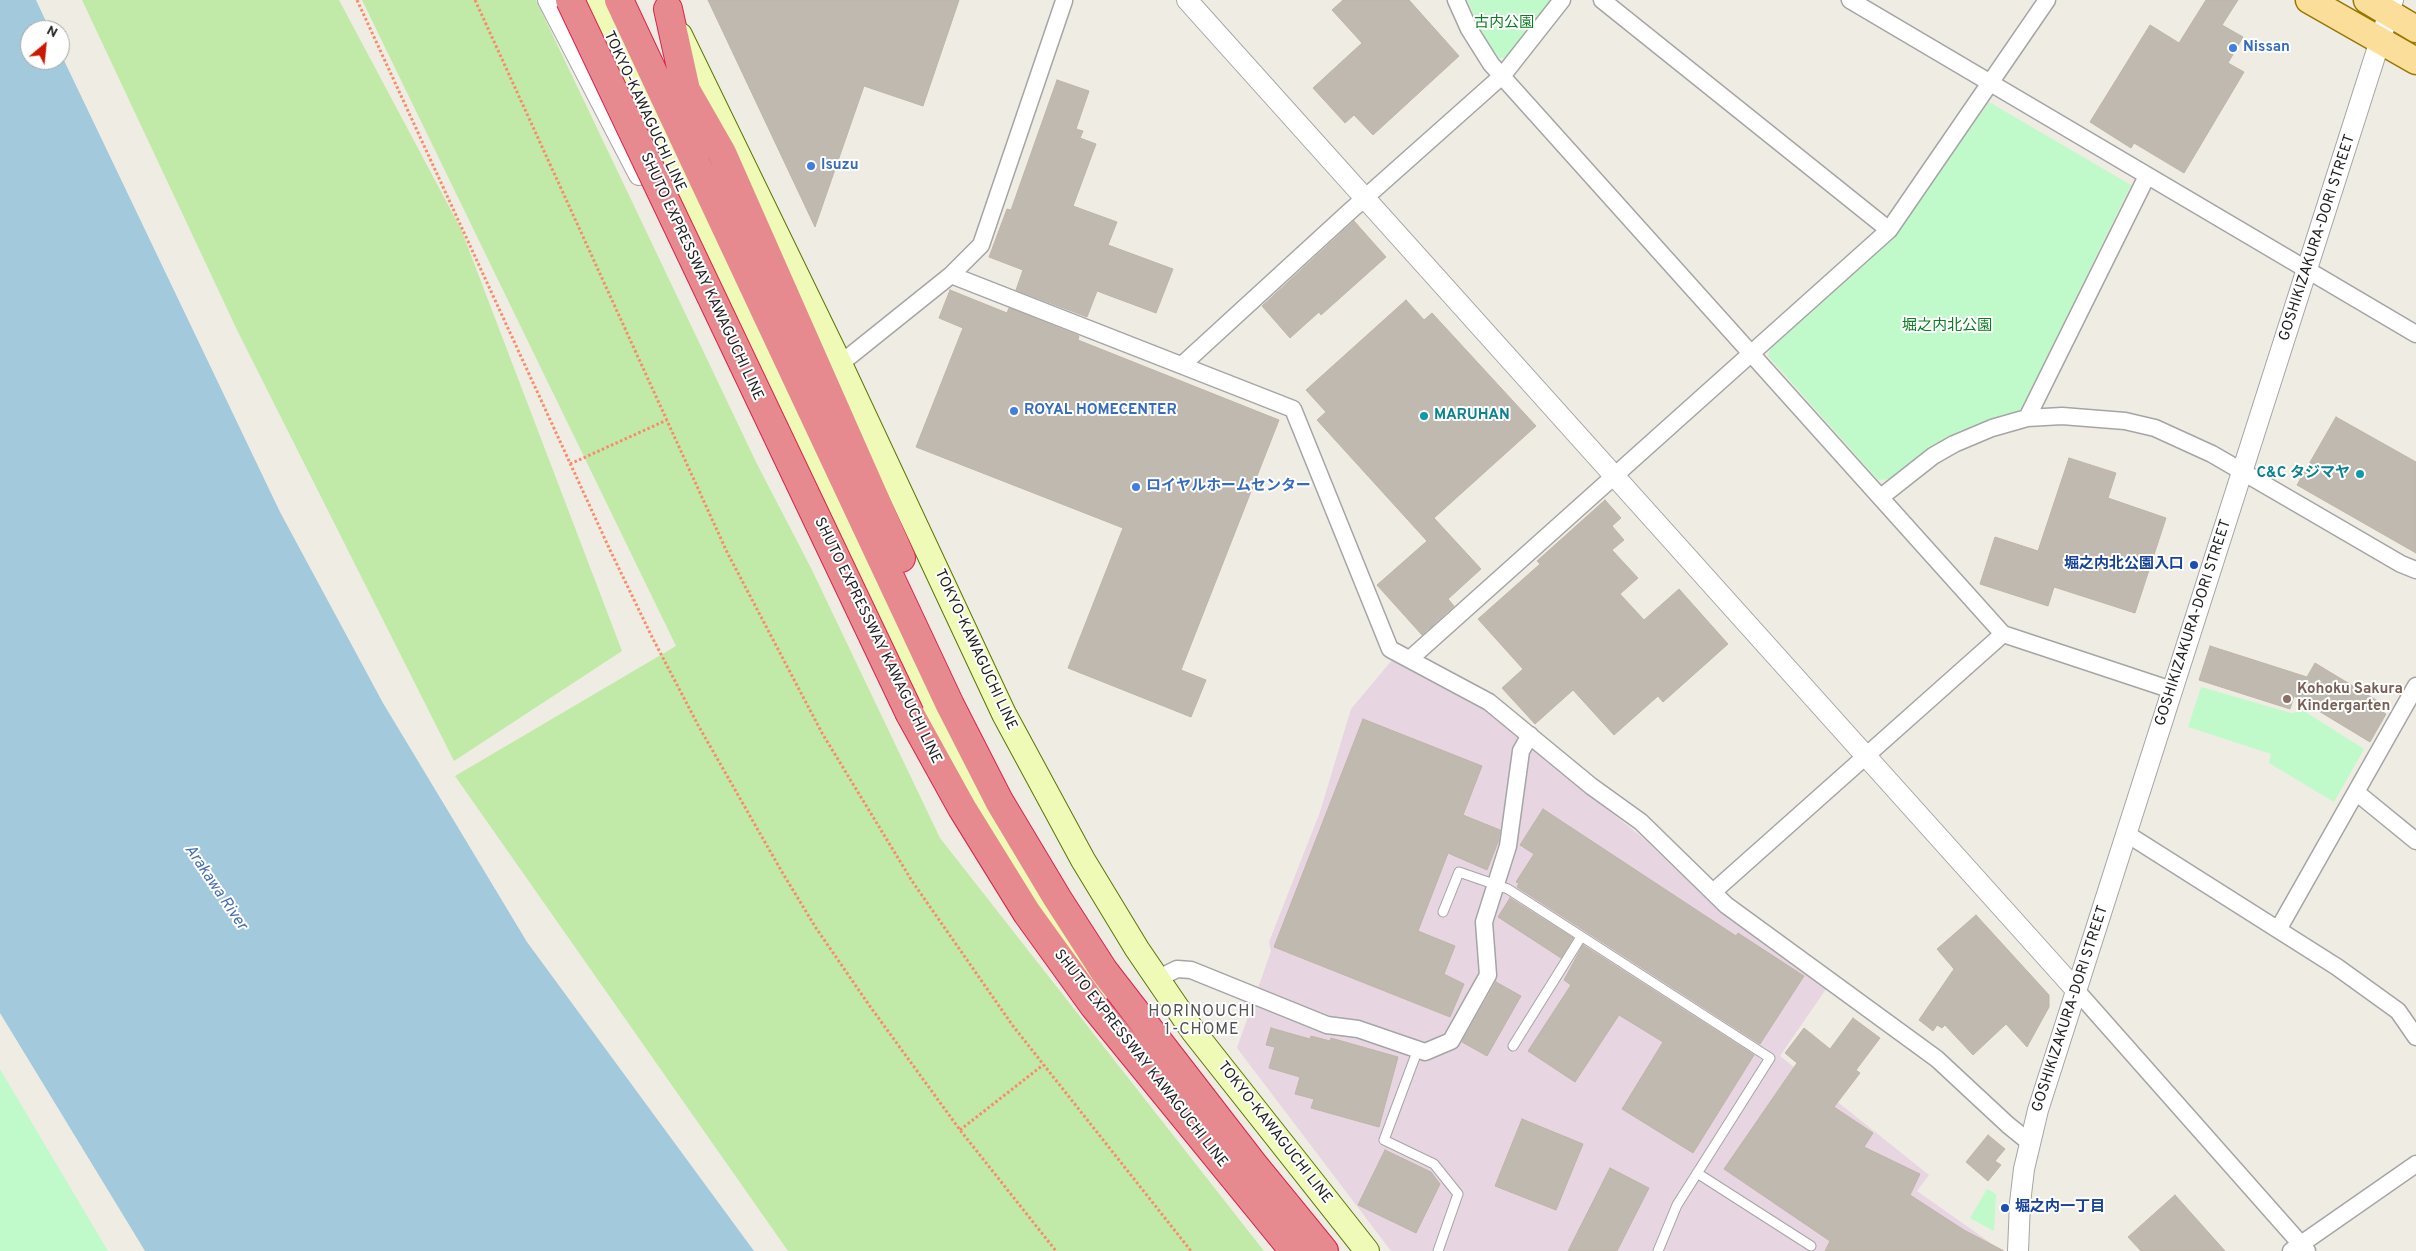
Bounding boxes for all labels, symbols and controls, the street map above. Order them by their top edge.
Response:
park label: 古内公園 [1474,15,1534,33]
north arrow [20,20,70,70]
text: N [43,22,60,42]
street label: TOKYO-KAWAGUCHI LINE [599,29,689,195]
place label: Nissan [2243,39,2290,57]
marker: Nissan [2227,42,2239,54]
street label: GOSHIKIZAKURA-DORI STREET [2276,132,2360,344]
street label: SHUTO EXPRESSWAY KAWAGUCHI LINE [635,150,767,404]
place label: Isuzu [821,157,859,175]
marker: Isuzu [805,160,817,172]
park label: 堀之内北公園 [1902,318,1992,336]
place label: ROYAL HOMECENTER [1024,402,1177,420]
marker: ROYAL HOMECENTER [1008,405,1020,417]
place label: MARUHAN [1434,407,1510,425]
marker: MARUHAN [1418,410,1430,422]
place label: C&C タジマヤ [2256,465,2350,483]
marker: C&C タジマヤ [2354,468,2366,480]
place label: ロイヤルホームセンター [1146,478,1311,496]
marker: ロイヤルホームセンター [1130,481,1142,493]
street label: SHUTO EXPRESSWAY KAWAGUCHI LINE [809,515,945,767]
street label: GOSHIKIZAKURA-DORI STREET [2152,517,2236,729]
place label: 堀之内北公園入口 [2064,556,2184,574]
marker: 堀之内北公園入口 [2188,559,2200,571]
street label: TOKYO-KAWAGUCHI LINE [930,567,1020,733]
place label: Kohoku Sakura Kindergarten [2297,681,2403,716]
marker: Kohoku Sakura Kindergarten [2281,693,2293,705]
water label: Arakawa River [179,842,251,934]
street label: GOSHIKIZAKURA-DORI STREET [2029,903,2113,1115]
street label: SHUTO EXPRESSWAY KAWAGUCHI LINE [1049,947,1231,1171]
district label: HORINOUCHI 1-CHOME [1147,1003,1257,1041]
street label: TOKYO-KAWAGUCHI LINE [1213,1058,1335,1208]
place label: 堀之内一丁目 [2015,1199,2105,1217]
marker: 堀之内一丁目 [1999,1202,2011,1214]

